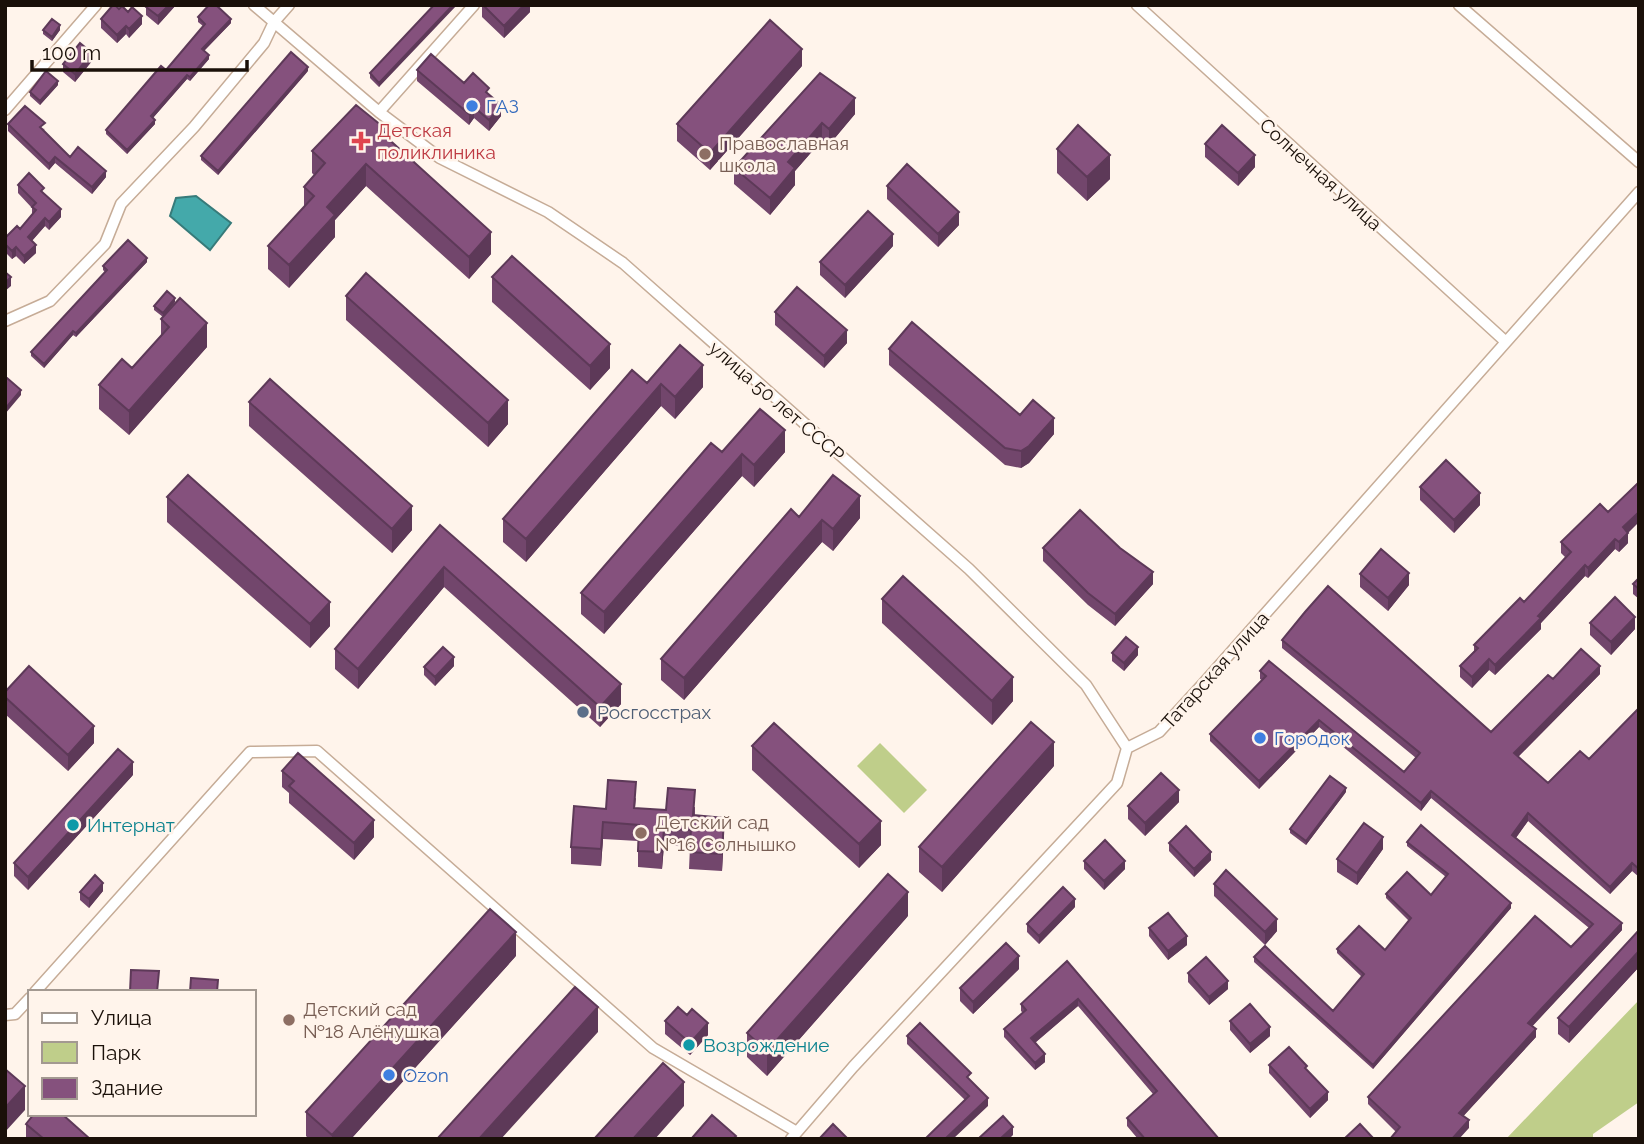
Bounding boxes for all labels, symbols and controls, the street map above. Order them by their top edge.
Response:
scale bar [32,28,247,72]
text: 100 m [42,40,101,65]
place label: ГАЗ [486,95,519,117]
marker: ГАЗ [464,98,480,114]
street label: Солнечная улица [1255,113,1387,235]
place label: Детская поликлиника [377,119,496,163]
marker: Детская поликлиника [351,131,371,151]
place label: Православная школа [719,132,849,176]
marker: Православная школа [697,146,713,162]
street label: улица 50 лет СССР [705,336,849,466]
street label: Татарская улица [1157,607,1273,733]
place label: Росгосстрах [597,701,711,723]
marker: Росгосстрах [575,704,591,720]
place label: Городок [1274,727,1350,749]
marker: Городок [1252,730,1268,746]
place label: Детский сад №16 Солнышко [655,811,796,855]
place label: Интернат [87,814,175,836]
marker: Интернат [65,817,81,833]
marker: Детский сад №16 Солнышко [633,825,649,841]
legend [28,990,256,1116]
place label: Детский сад №18 Алёнушка [303,998,440,1042]
text: Улица [91,1005,152,1030]
marker: Детский сад №18 Алёнушка [281,1012,297,1028]
place label: Возрождение [703,1034,829,1056]
marker: Возрождение [681,1037,697,1053]
text: Парк [91,1040,141,1065]
place label: Ozon [403,1064,449,1086]
marker: Ozon [381,1067,397,1083]
text: Здание [91,1075,163,1100]

